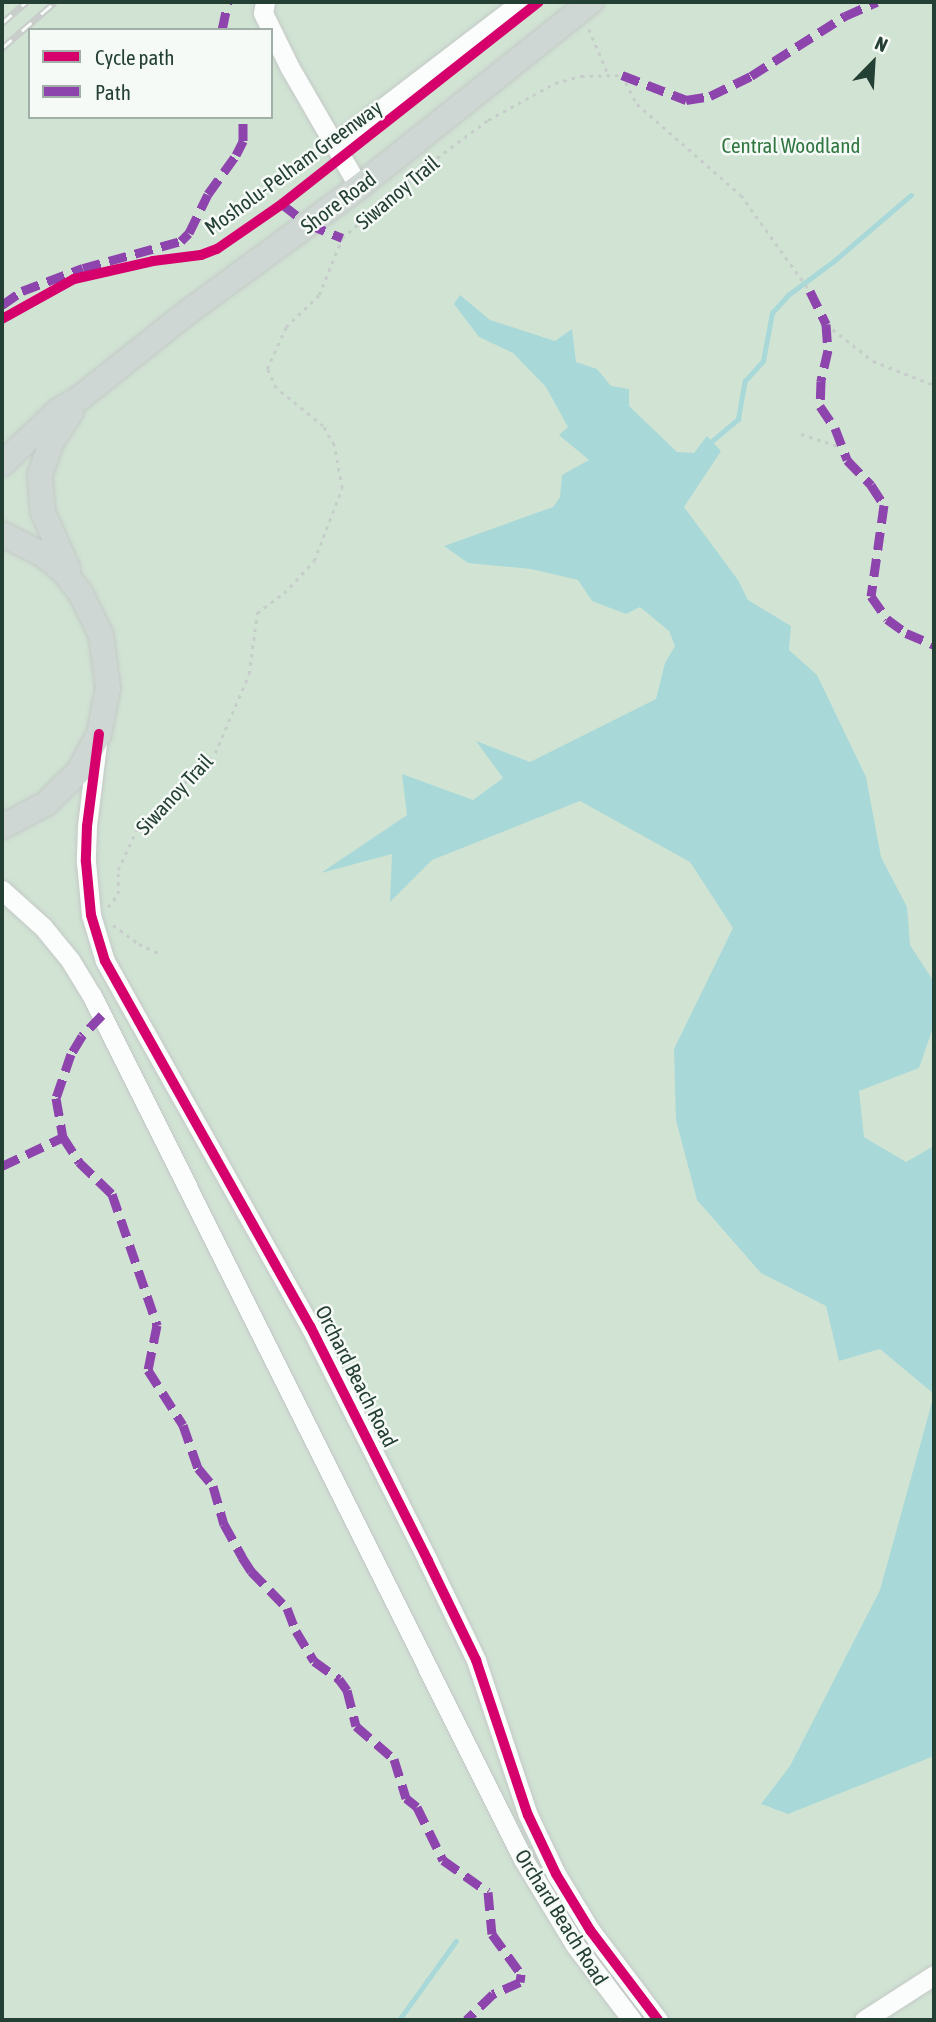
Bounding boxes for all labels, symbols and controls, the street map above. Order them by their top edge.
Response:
legend [28,28,273,119]
north arrow [838,28,908,98]
text: N [872,31,891,56]
text: Cycle path [95,45,174,69]
text: Path [95,80,131,104]
street label: Mosholu-Pelham Greenway [200,94,386,240]
park label: Central Woodland [722,132,860,158]
street label: Siwanoy Trail [350,150,444,234]
street label: Shore Road [295,166,381,238]
street label: Siwanoy Trail [130,748,218,840]
street label: Orchard Beach Road [311,1301,403,1451]
street label: Orchard Beach Road [510,1844,614,1990]

